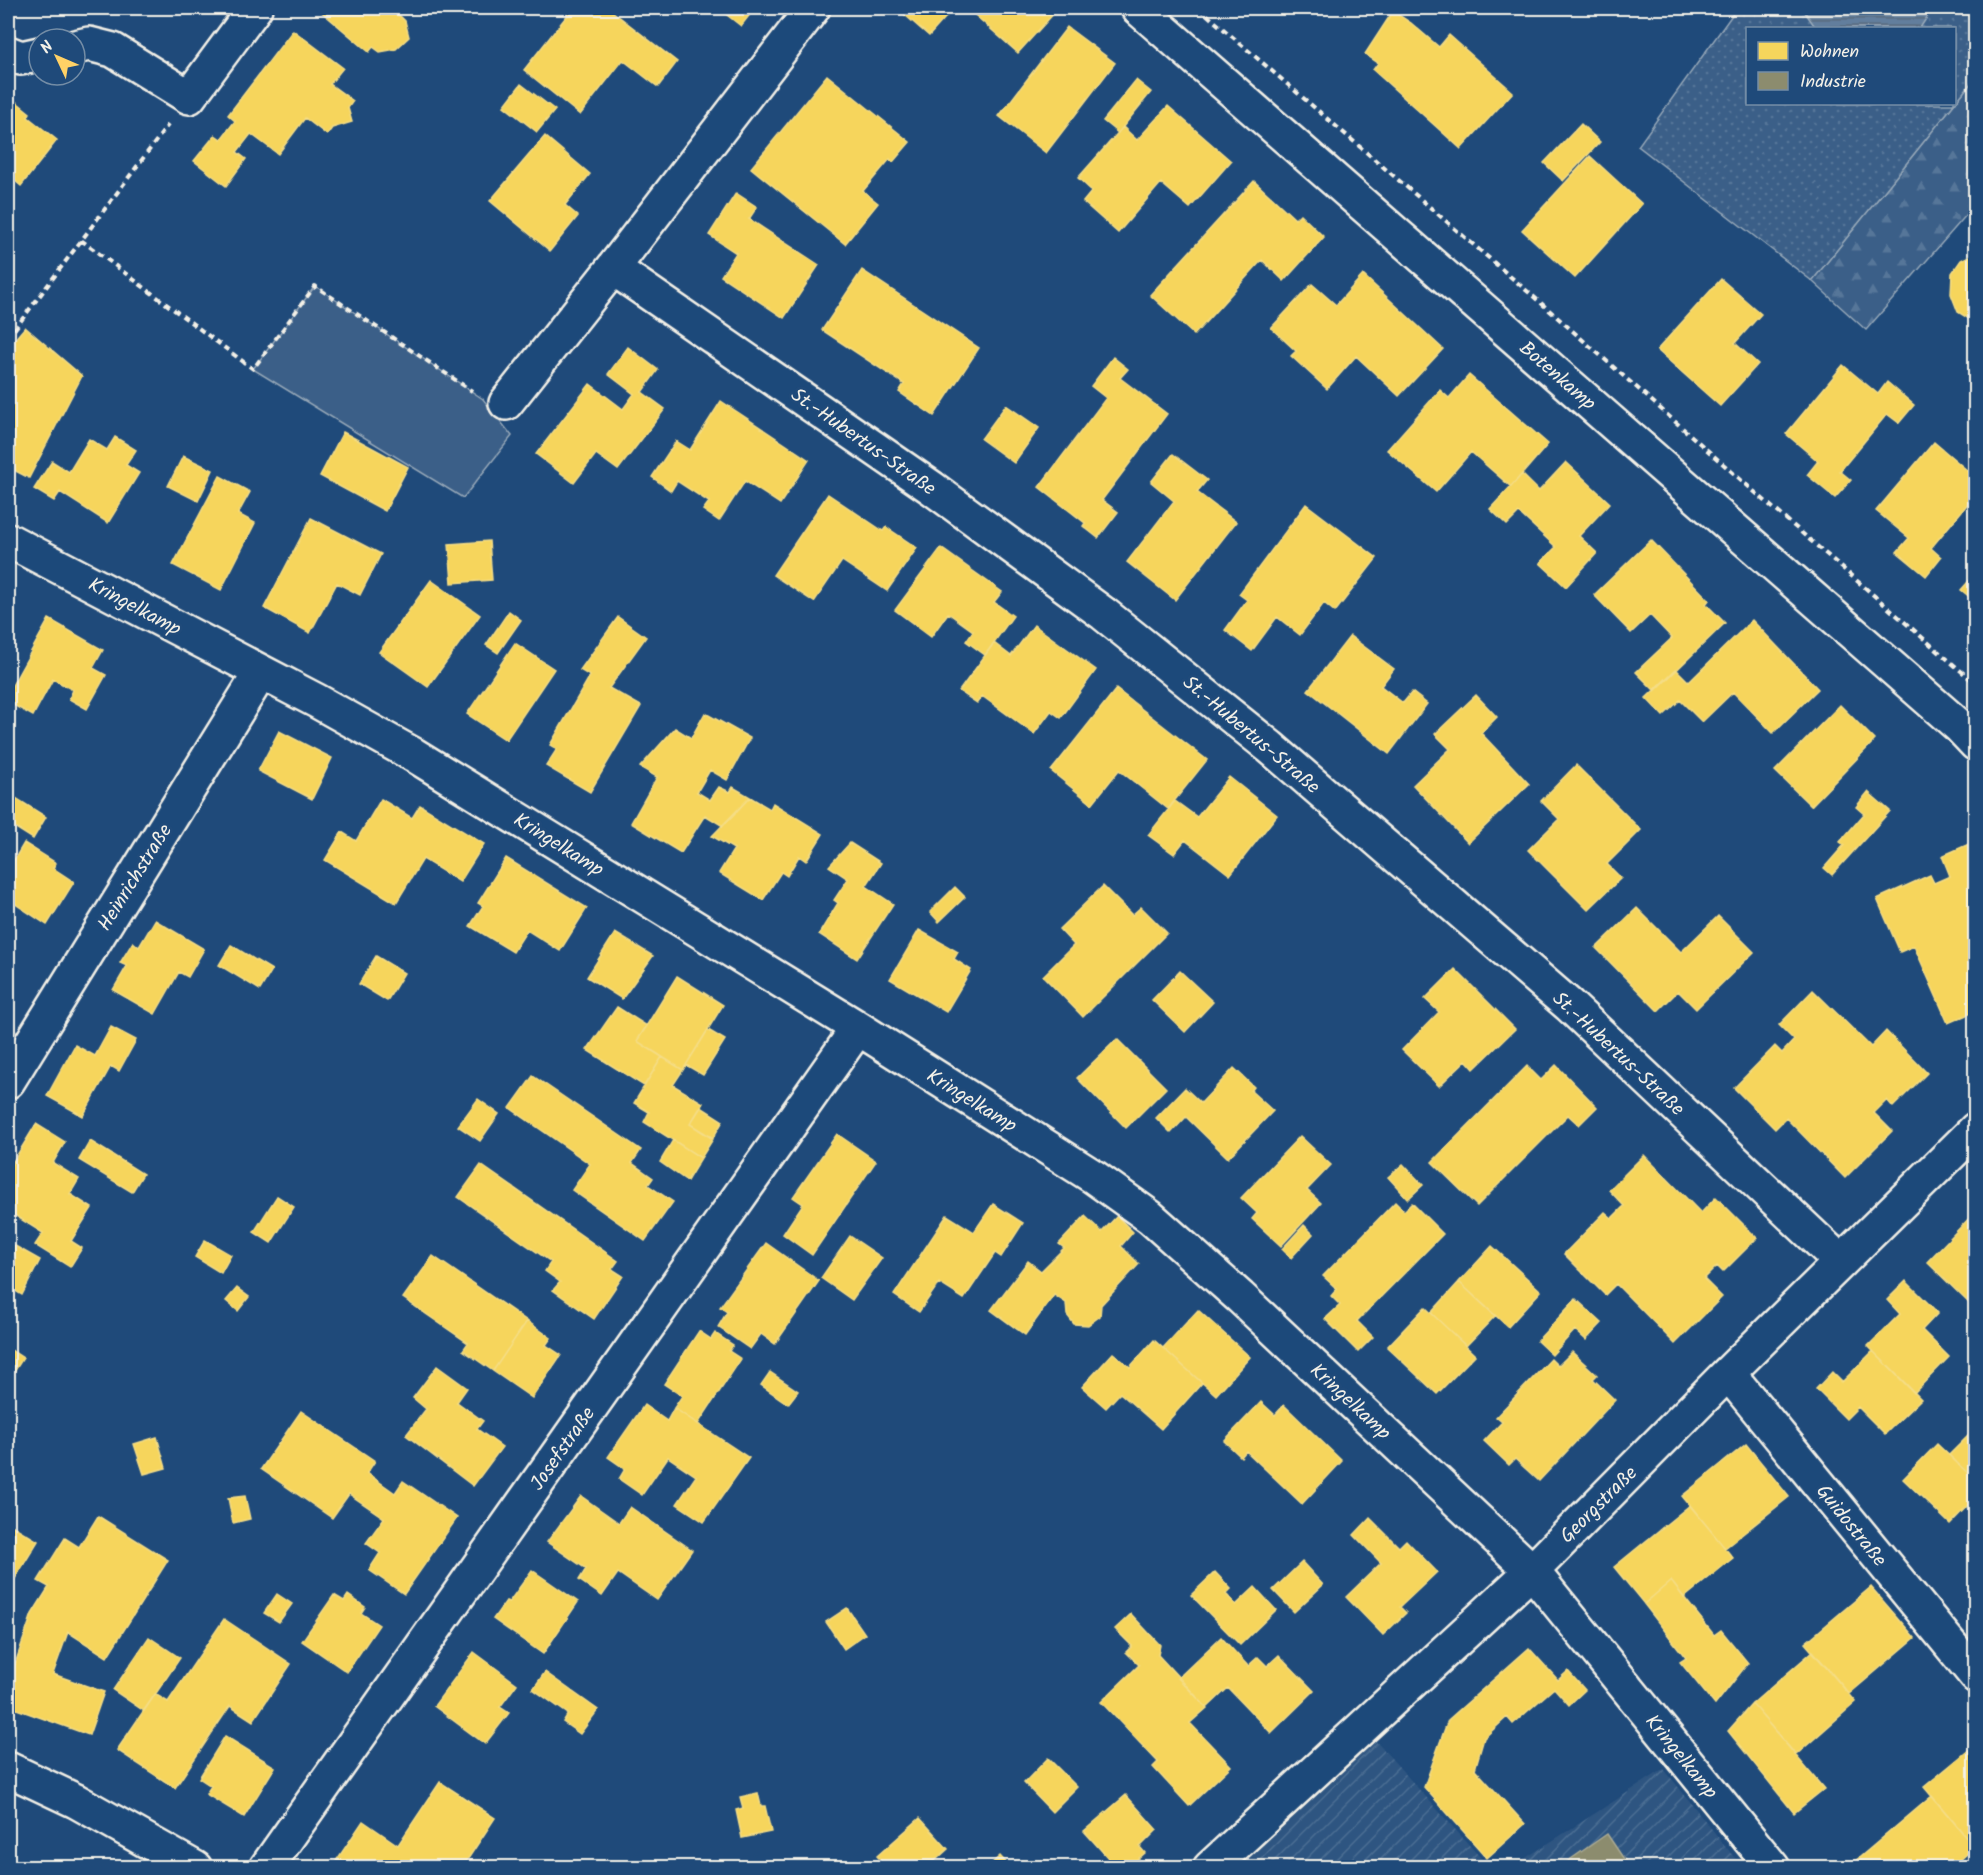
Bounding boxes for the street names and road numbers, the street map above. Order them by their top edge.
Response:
street label: Botenkamp [1511,334,1603,420]
street label: St.-Hubertus-Straße [783,380,942,505]
street label: Kringelkamp [82,570,187,646]
street label: St.-Hubertus-Straße [1175,668,1327,803]
street label: Kringelkamp [506,805,610,886]
street label: Heinrichstraße [90,818,182,938]
street label: St.-Hubertus-Straße [1544,984,1691,1125]
street label: Kringelkamp [919,1061,1023,1142]
street label: Kringelkamp [1302,1356,1398,1449]
street label: Josefstraße [523,1400,604,1498]
street label: Georgstraße [1553,1459,1646,1552]
street label: Guidostraße [1807,1478,1894,1575]
street label: Kringelkamp [1636,1708,1725,1807]

